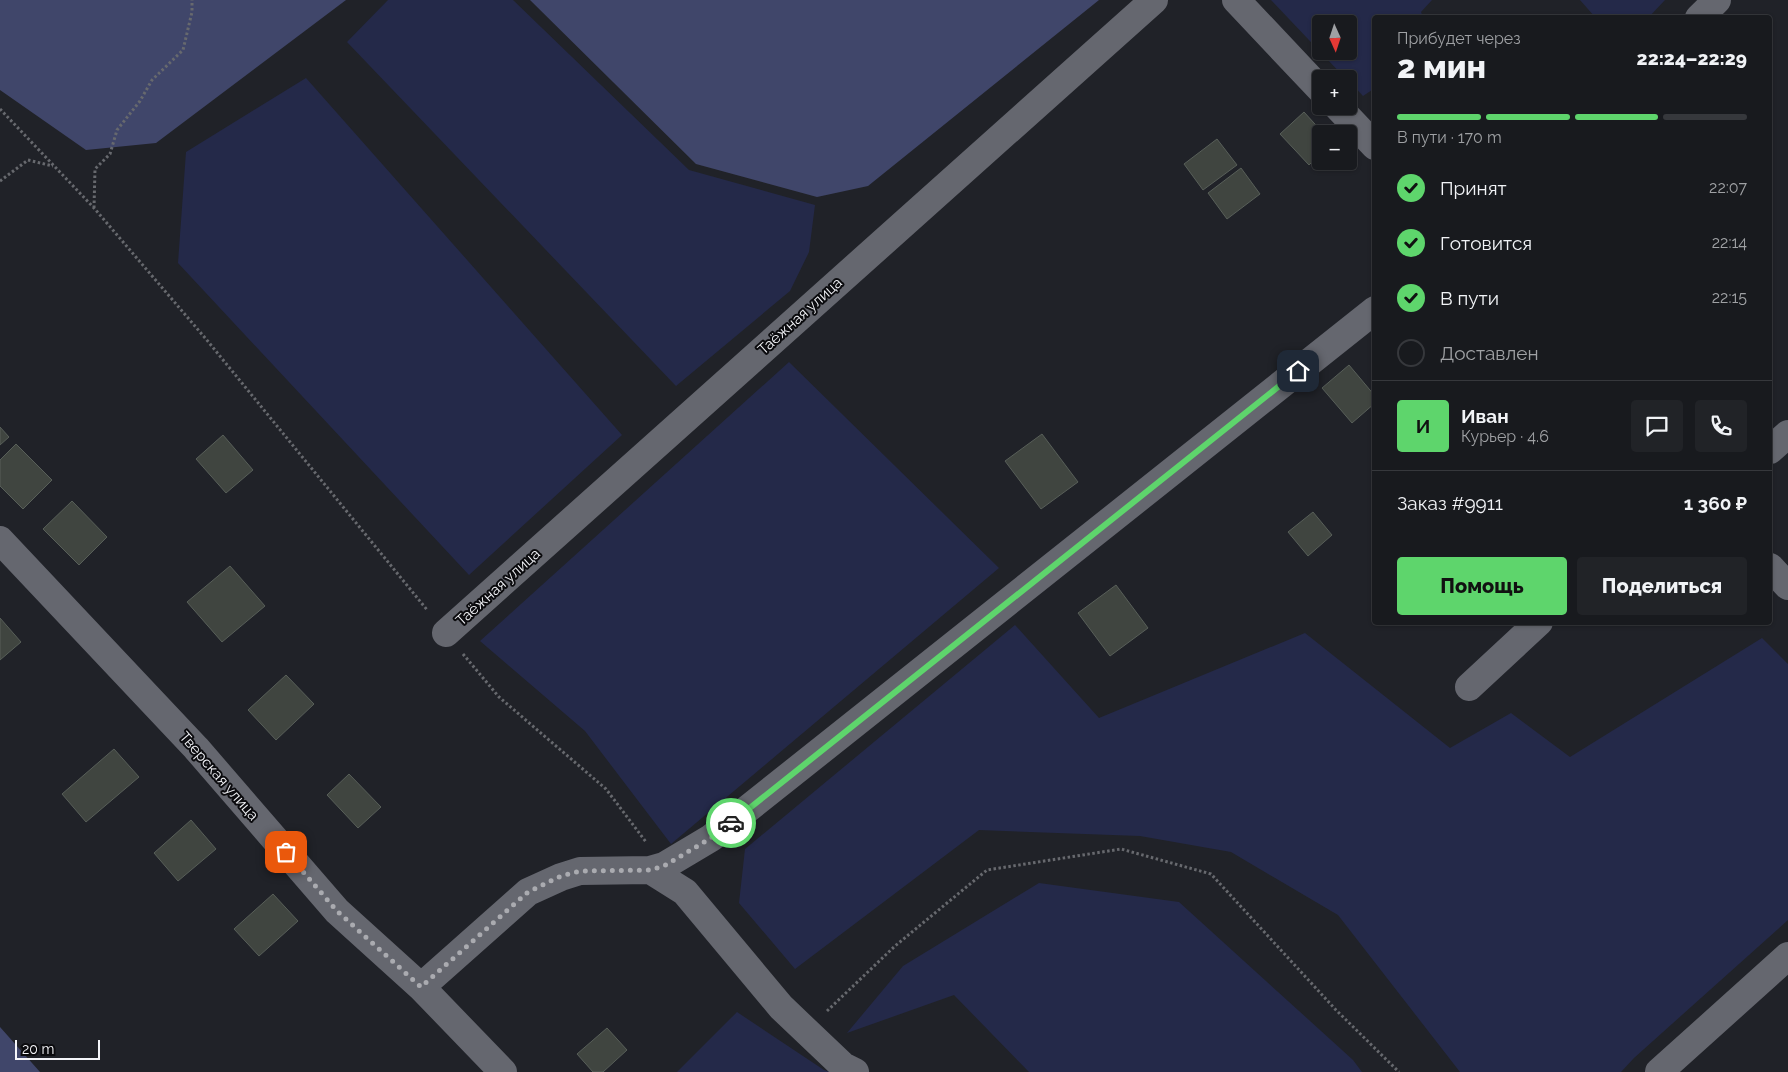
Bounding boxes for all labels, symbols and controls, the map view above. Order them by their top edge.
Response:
north arrow [1312,15,1358,60]
map controls [1312,15,1357,170]
text: Прибудет через [1397,29,1521,48]
text: 22:24–22:29 [1637,47,1747,69]
text: 2 мин [1397,48,1486,85]
button: + [1312,70,1357,115]
button: − [1312,125,1357,170]
text: В пути · 170 m [1397,128,1502,147]
icon: check [1397,174,1425,202]
text: Принят [1440,177,1507,199]
text: 22:07 [1709,178,1747,197]
icon: check [1397,229,1425,257]
text: Готовится [1440,232,1532,254]
text: 22:14 [1712,233,1747,252]
street label: Таёжная улица [754,274,846,358]
icon: check [1397,284,1425,312]
text: В пути [1440,287,1499,309]
text: 22:15 [1712,288,1747,307]
text: Доставлен [1440,342,1539,364]
pin [1277,350,1319,392]
icon: home [1284,357,1312,385]
button: chat [1631,400,1683,452]
button: phone [1695,400,1747,452]
text: Иван [1461,405,1509,427]
text: И [1416,415,1430,437]
text: Курьер · 4.6 [1461,427,1549,446]
text: Заказ #9911 [1397,492,1503,514]
text: 1 360 ₽ [1684,492,1747,514]
street label: Таёжная улица [452,545,544,629]
button: Помощь [1397,557,1567,615]
button: Поделиться [1577,557,1747,615]
street label: Тверская улица [176,728,262,824]
courier [706,798,756,848]
icon: car [717,809,745,837]
pin [265,831,307,873]
icon: bag [272,838,300,866]
scale bar [15,1037,100,1060]
text: 20 m [22,1041,54,1057]

